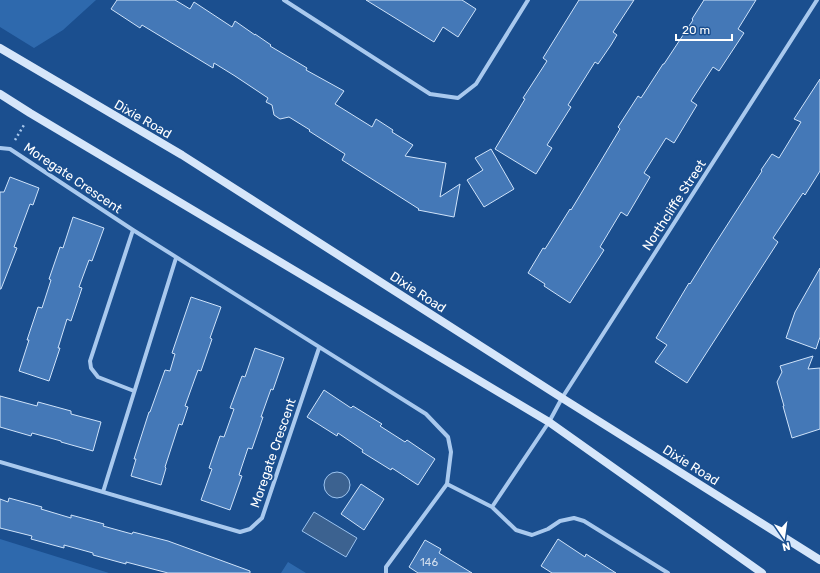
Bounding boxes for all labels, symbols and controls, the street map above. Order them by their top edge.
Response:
scale bar [676,16,732,42]
text: 20 m [682,23,710,37]
street label: Dixie Road [112,97,174,141]
street label: Moregate Crescent [21,140,125,217]
street label: Northcliffe Street [639,157,709,253]
street label: Dixie Road [387,268,449,316]
street label: Moregate Crescent [247,396,300,510]
street label: Dixie Road [660,442,722,488]
north arrow [764,517,804,557]
text: N [781,539,791,553]
house number: 146 [420,556,438,569]

